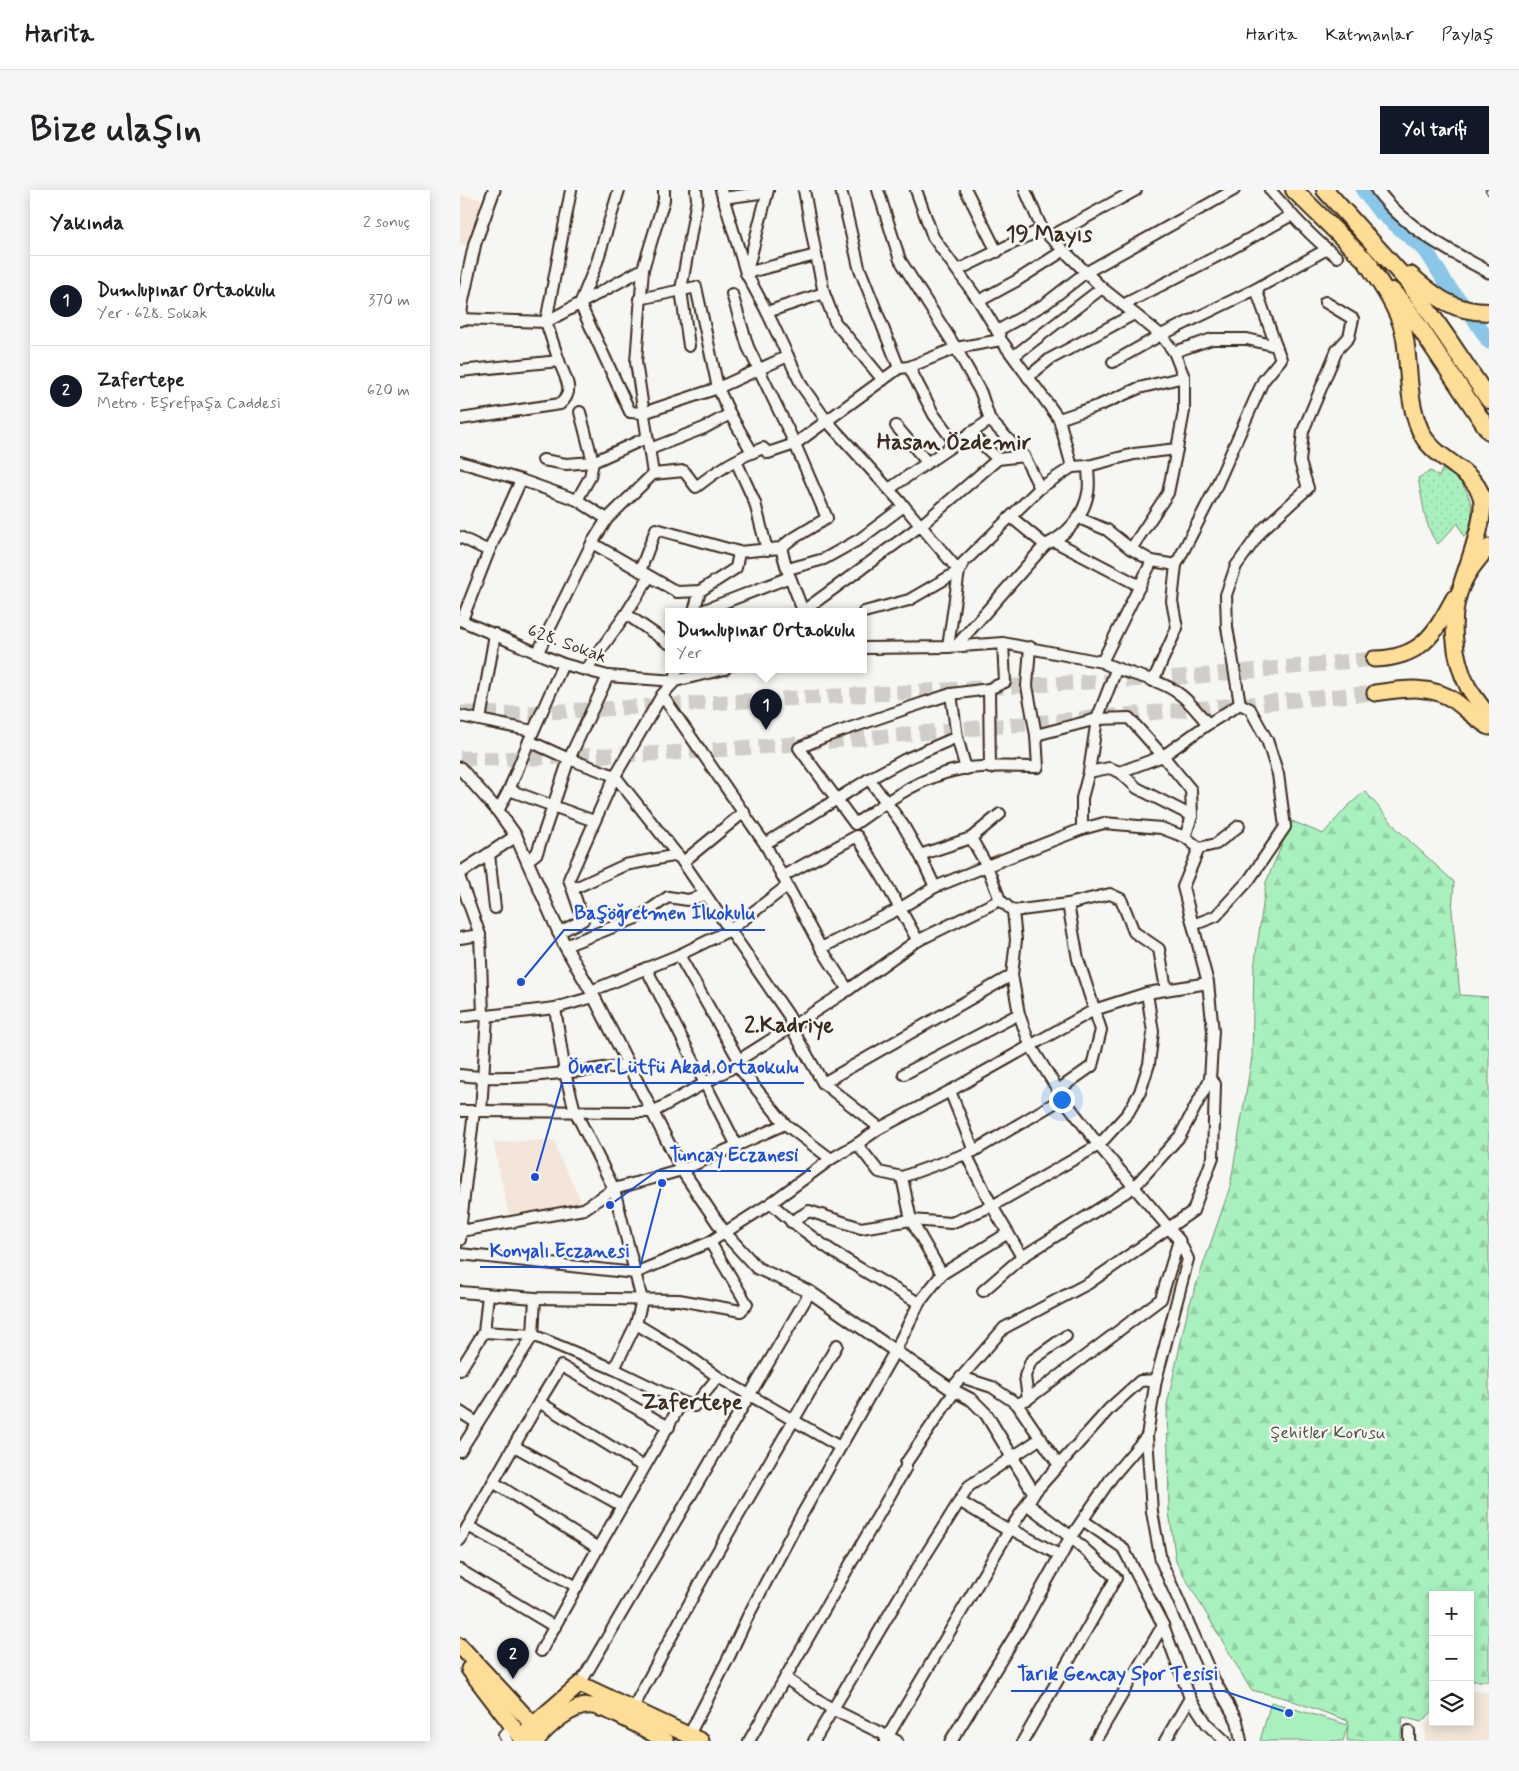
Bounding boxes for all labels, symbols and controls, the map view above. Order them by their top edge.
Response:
text: Harita [25,19,94,50]
text: Harita [1246,23,1297,47]
text: Katmanlar [1325,23,1414,47]
text: Paylaş [1442,23,1494,47]
button: Yol tarifi [1380,106,1489,154]
text: Bize ulaşın [30,107,201,153]
text: Yakında [50,209,124,237]
text: 2 sonuç [363,212,410,233]
district label: 19 Mayıs [1006,221,1093,249]
text: Dumlupınar Ortaokulu [97,278,276,303]
text: 1 [62,290,70,311]
text: 370 m [368,290,410,311]
text: Yer · 628. Sokak [97,303,208,324]
text: Zafertepe [97,368,184,393]
text: 2 [62,380,70,401]
text: 620 m [367,380,410,401]
text: Metro · Eşrefpaşa Caddesi [97,393,281,414]
district label: Hasan Özdemir [877,429,1032,457]
popup [665,608,867,673]
text: Dumlupınar Ortaokulu [677,618,855,643]
street label: 628. Sokak [524,619,610,669]
text: Yer [677,643,701,664]
pin: 1 [750,689,782,730]
callout: Başöğretmen İlkokulu [564,896,765,930]
text: Başöğretmen İlkokulu [574,901,756,927]
district label: 2.Kadriye [744,1012,834,1041]
callout: Ömer Lütfü Akad Ortaokulu [562,1049,804,1083]
text: Ömer Lütfü Akad Ortaokulu [568,1055,799,1080]
your location [1049,1087,1075,1113]
callout: Tuncay Eczanesi [657,1137,811,1171]
text: Tuncay Eczanesi [670,1143,798,1169]
callout: Konyalı Eczanesi [480,1233,640,1267]
text: Konyalı Eczanesi [490,1239,630,1264]
district label: Zafertepe [641,1389,743,1417]
park label: Şehitler Korusu [1270,1421,1386,1445]
map controls [1429,1591,1474,1726]
button: + [1429,1591,1474,1636]
button: − [1429,1636,1474,1681]
pin: 2 [497,1638,529,1679]
callout: Tarık Gencay Spor Tesisi [1011,1657,1224,1691]
text: Tarık Gencay Spor Tesisi [1017,1662,1219,1687]
button: layers [1429,1681,1474,1726]

